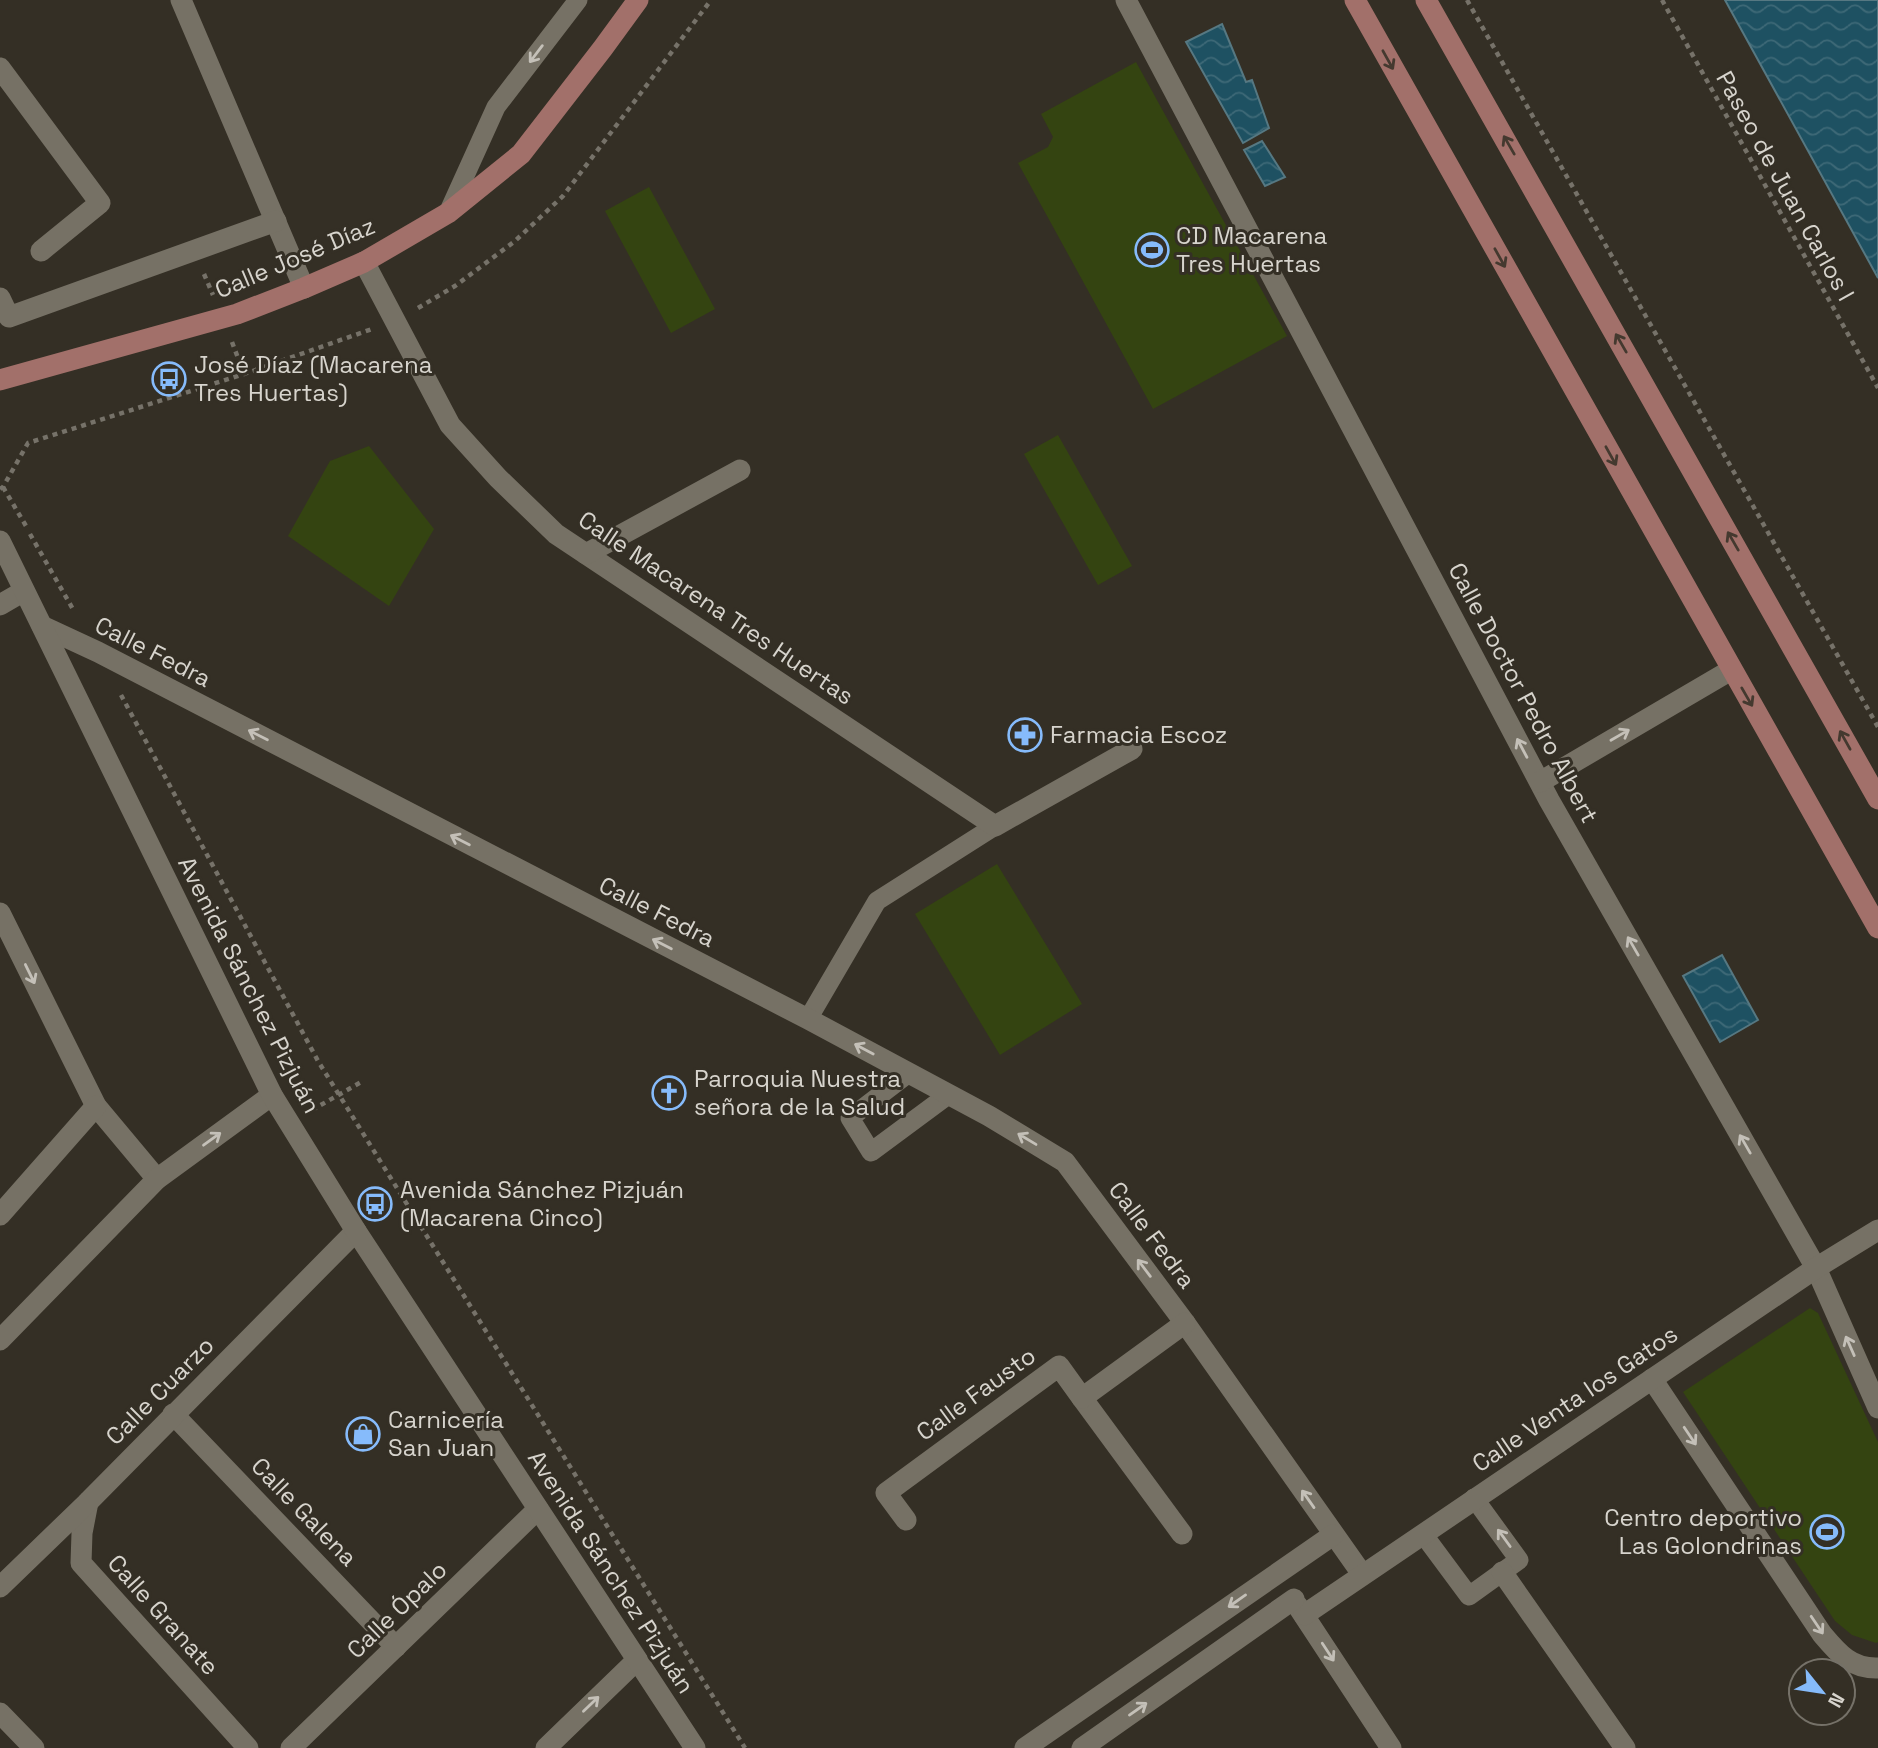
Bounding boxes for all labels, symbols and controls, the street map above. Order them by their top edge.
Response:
one-way arrow [529,45,544,63]
one-way arrow [1381,49,1395,69]
street label: Paseo de Juan Carlos I [1709,65,1862,306]
one-way arrow [1502,136,1516,156]
street label: Calle José Díaz [210,210,380,305]
place label: CD Macarena Tres Huertas [1176,220,1327,279]
sports icon: CD Macarena Tres Huertas [1133,231,1171,269]
one-way arrow [1494,247,1507,268]
one-way arrow [1614,334,1628,354]
place label: José Díaz (Macarena Tres Huertas) [194,349,433,408]
bus stop icon: José Díaz (Macarena Tres Huertas) [150,360,188,398]
one-way arrow [1604,446,1618,466]
street label: Calle Macarena Tres Huertas [573,504,860,711]
one-way arrow [1726,532,1740,552]
street label: Calle Doctor Pedro Albert [1442,557,1605,828]
street label: Calle Fedra [90,609,217,694]
one-way arrow [1740,687,1754,707]
pharmacy icon: Farmacia Escoz [1006,716,1044,754]
place label: Farmacia Escoz [1050,719,1227,750]
one-way arrow [1610,727,1630,741]
one-way arrow [248,728,269,742]
one-way arrow [1838,730,1852,750]
one-way arrow [1515,738,1528,759]
one-way arrow [450,832,471,846]
street label: Avenida Sánchez Pizjuán [171,851,328,1118]
street label: Calle Fedra [594,869,721,954]
one-way arrow [652,937,673,950]
one-way arrow [1626,937,1640,957]
one-way arrow [24,963,38,984]
one-way arrow [854,1042,875,1055]
place label: Parroquia Nuestra señora de la Salud [694,1063,905,1122]
church icon: Parroquia Nuestra señora de la Salud [650,1074,688,1112]
one-way arrow [202,1131,221,1146]
one-way arrow [1017,1132,1037,1146]
one-way arrow [1738,1135,1752,1155]
place label: Avenida Sánchez Pizjuán (Macarena Cinco) [400,1174,684,1233]
street label: Calle Fedra [1102,1175,1203,1295]
bus stop icon: Avenida Sánchez Pizjuán (Macarena Cinco) [356,1185,394,1223]
one-way arrow [1137,1259,1151,1278]
street label: Calle Venta los Gatos [1466,1318,1683,1479]
street label: Calle Cuarzo [99,1330,221,1452]
one-way arrow [1843,1336,1856,1357]
street label: Calle Fausto [910,1340,1042,1447]
place label: Carnicería San Juan [388,1404,504,1463]
shop icon: Carnicería San Juan [344,1415,382,1453]
one-way arrow [1683,1426,1698,1445]
street label: Avenida Sánchez Pizjuán [521,1444,702,1699]
street label: Calle Galena [245,1451,364,1573]
one-way arrow [1301,1490,1315,1509]
place label: Centro deportivo Las Golondrinas [1604,1502,1802,1561]
sports icon: Centro deportivo Las Golondrinas [1808,1513,1846,1551]
one-way arrow [1496,1529,1511,1548]
street label: Calle Granate [101,1548,226,1682]
street label: Calle Ópalo [340,1554,453,1665]
one-way arrow [1228,1594,1247,1609]
one-way arrow [1810,1615,1824,1634]
one-way arrow [1321,1641,1335,1661]
north arrow [1787,1657,1857,1727]
text: N [1822,1688,1850,1712]
one-way arrow [583,1696,600,1713]
one-way arrow [1128,1702,1147,1716]

